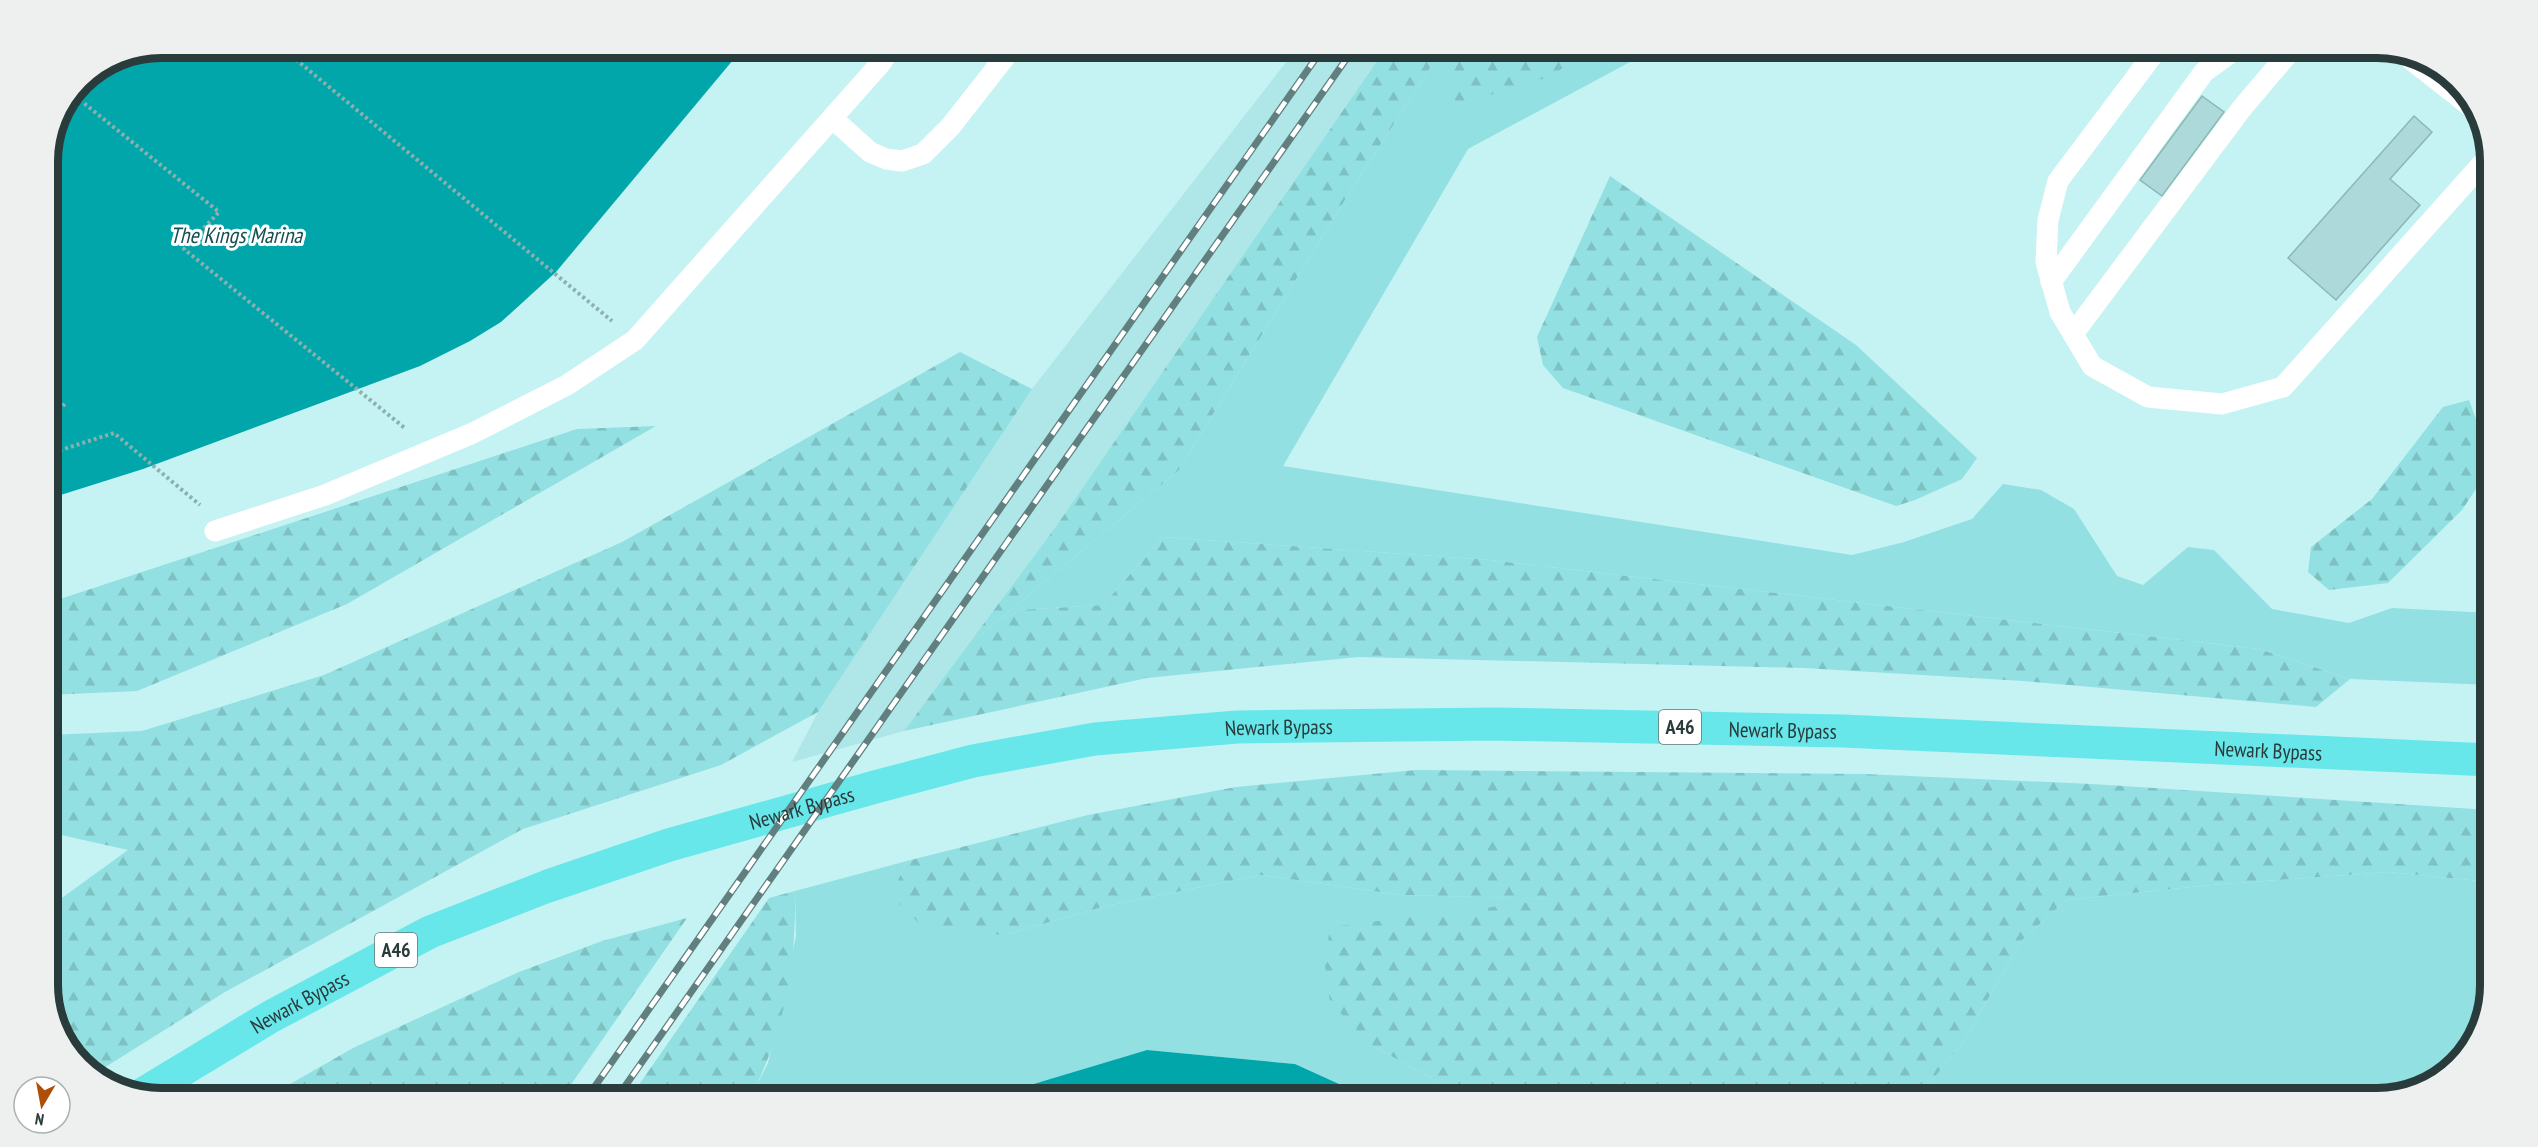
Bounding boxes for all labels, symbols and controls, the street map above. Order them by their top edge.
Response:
water label: The Kings Marina [170,221,303,249]
road number: A46 [1659,710,1701,744]
street label: Newark Bypass [1224,712,1333,741]
street label: Newark Bypass [1728,715,1837,744]
street label: Newark Bypass [2214,734,2323,766]
street label: Newark Bypass [746,780,857,835]
road number: A46 [375,933,417,967]
street label: Newark Bypass [245,964,353,1039]
north arrow [12,1075,72,1135]
text: N [33,1109,45,1130]

